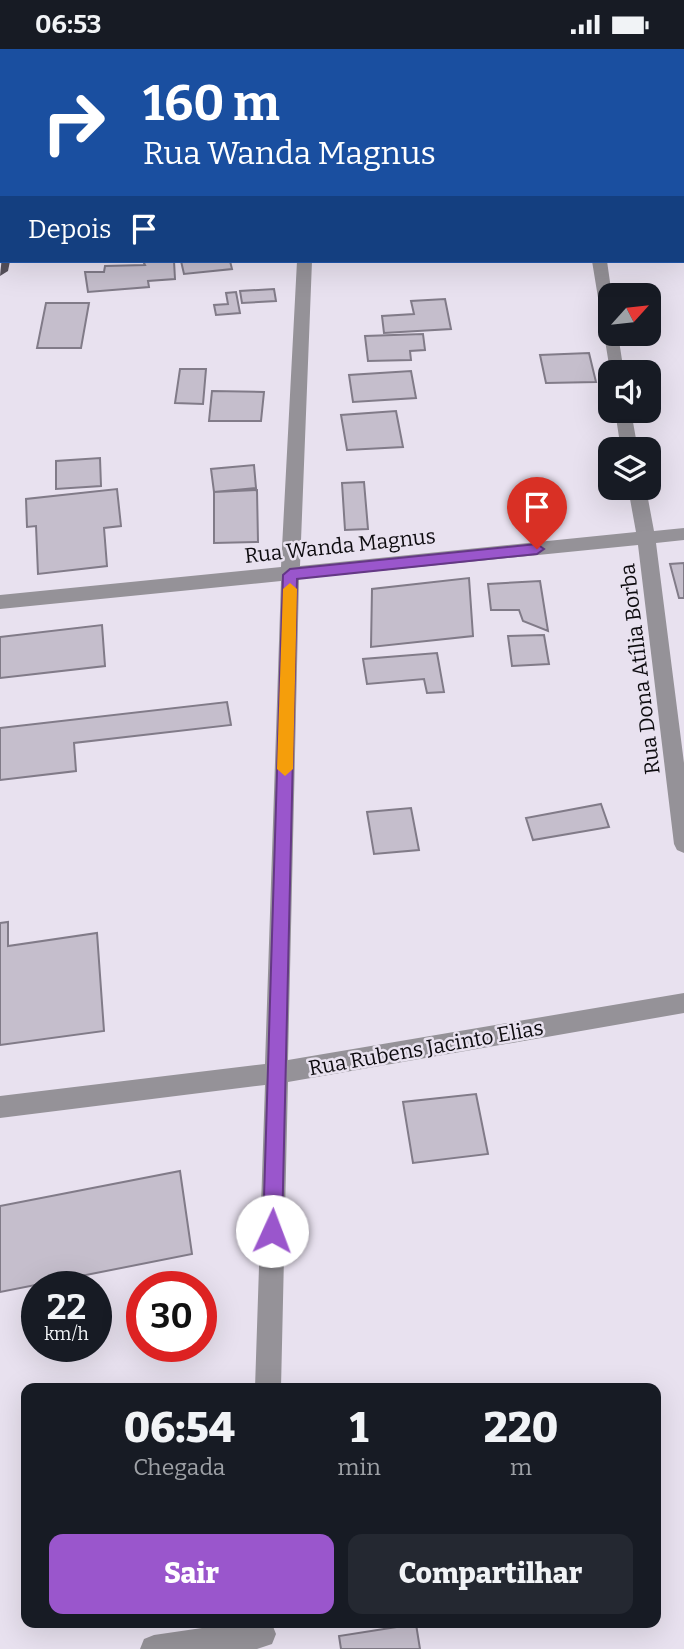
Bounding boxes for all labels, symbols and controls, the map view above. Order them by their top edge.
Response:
text: 06:53 [35,9,101,40]
text: 160 m [143,74,280,133]
icon: right [28,77,119,168]
text: Rua Wanda Magnus [143,134,436,172]
icon: arrive [125,210,163,248]
text: Depois [28,214,111,245]
north arrow [598,283,662,347]
map controls [598,283,661,500]
button: sound [598,360,661,423]
button: layers [598,437,661,500]
pin [507,477,567,549]
icon: arrive [518,488,556,526]
street label: Rua Wanda Magnus [243,523,437,569]
street label: Rua Dona Atília Borba [614,562,666,776]
street label: Rua Rubens Jacinto Elias [307,1015,545,1081]
position arrow [235,1194,309,1268]
speed limit sign: 30 [126,1271,217,1362]
text: 22 [47,1286,86,1328]
text: km/h [44,1323,89,1345]
text: 06:54 [124,1403,235,1453]
text: 1 [350,1403,369,1453]
text: 220 [484,1403,558,1453]
text: Chegada [133,1453,225,1481]
text: min [338,1453,381,1481]
text: m [510,1453,532,1481]
button: Sair [49,1534,334,1614]
button: Compartilhar [348,1534,633,1614]

